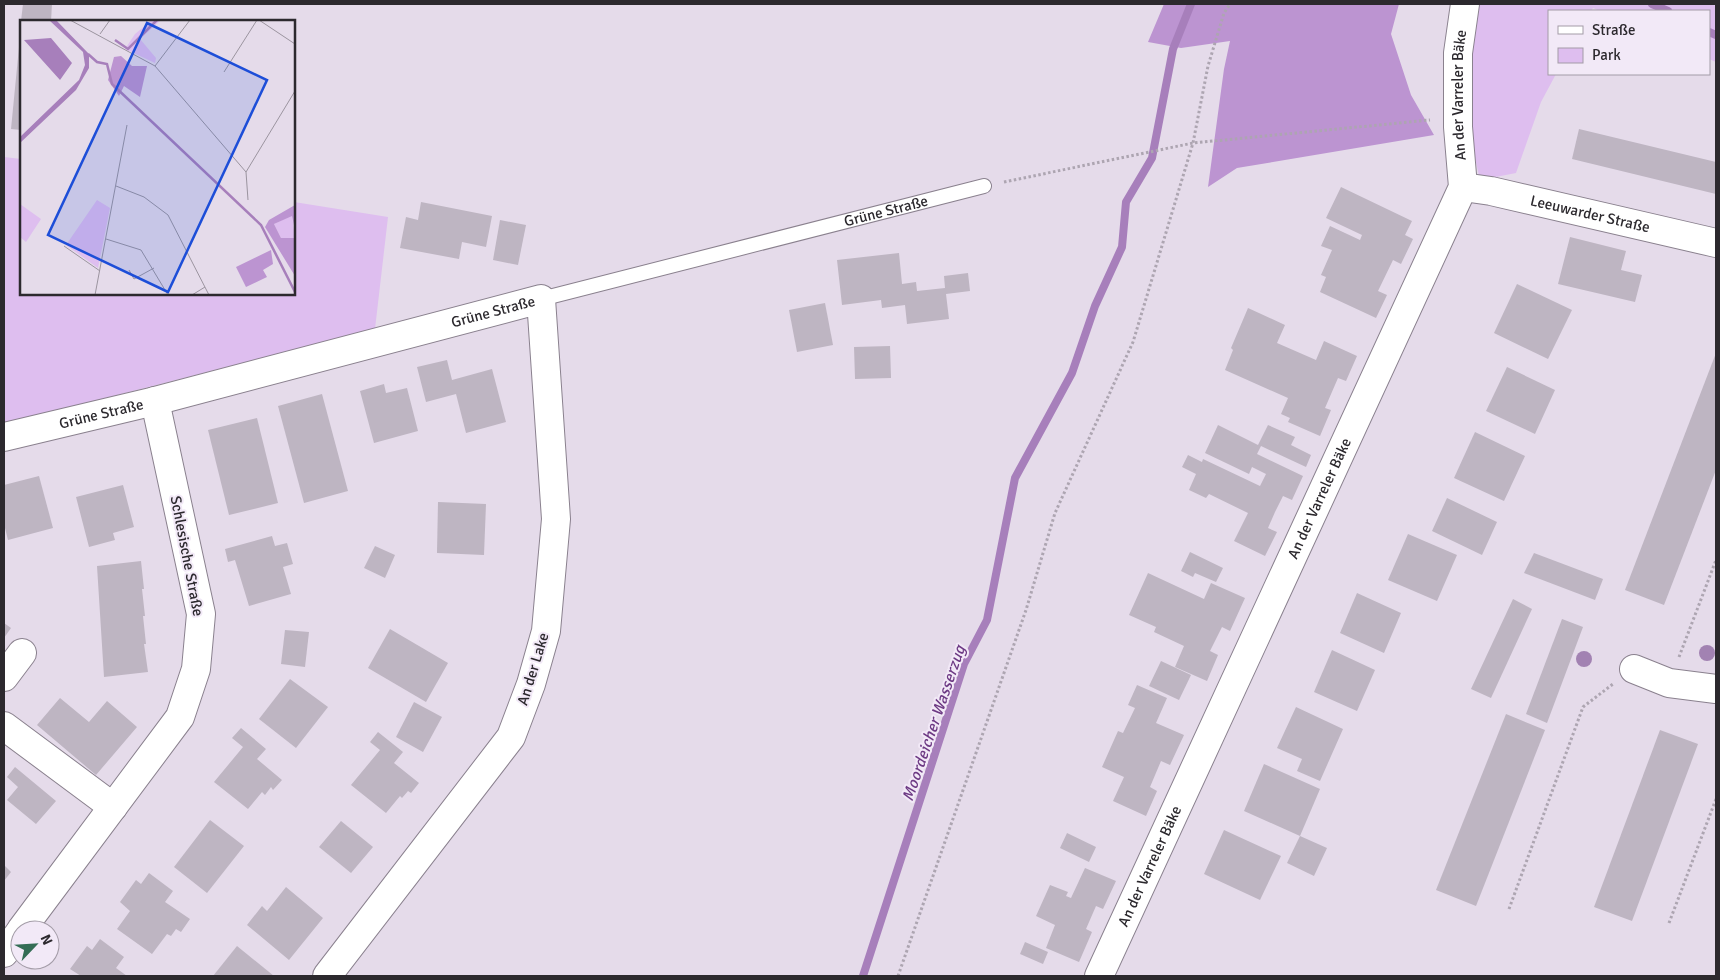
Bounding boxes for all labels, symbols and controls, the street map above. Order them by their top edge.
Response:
legend [1548,10,1710,75]
inset map [20,20,295,295]
text: Straße [1592,21,1636,39]
street label: An der Varreler Bäke [1449,29,1470,161]
text: Park [1592,46,1621,64]
street label: Leeuwarder Straße [1529,191,1652,236]
street label: Grüne Straße [842,192,930,230]
street label: Grüne Straße [449,292,537,331]
street label: Grüne Straße [57,395,145,433]
street label: An der Varreler Bäke [1284,435,1355,562]
street label: Schlesische Straße [167,494,207,618]
street label: An der Lake [513,631,553,707]
water label: Moordeicher Wasserzug [898,641,970,804]
street label: An der Varreler Bäke [1114,803,1185,929]
north arrow [10,920,60,970]
text: N [37,932,56,948]

